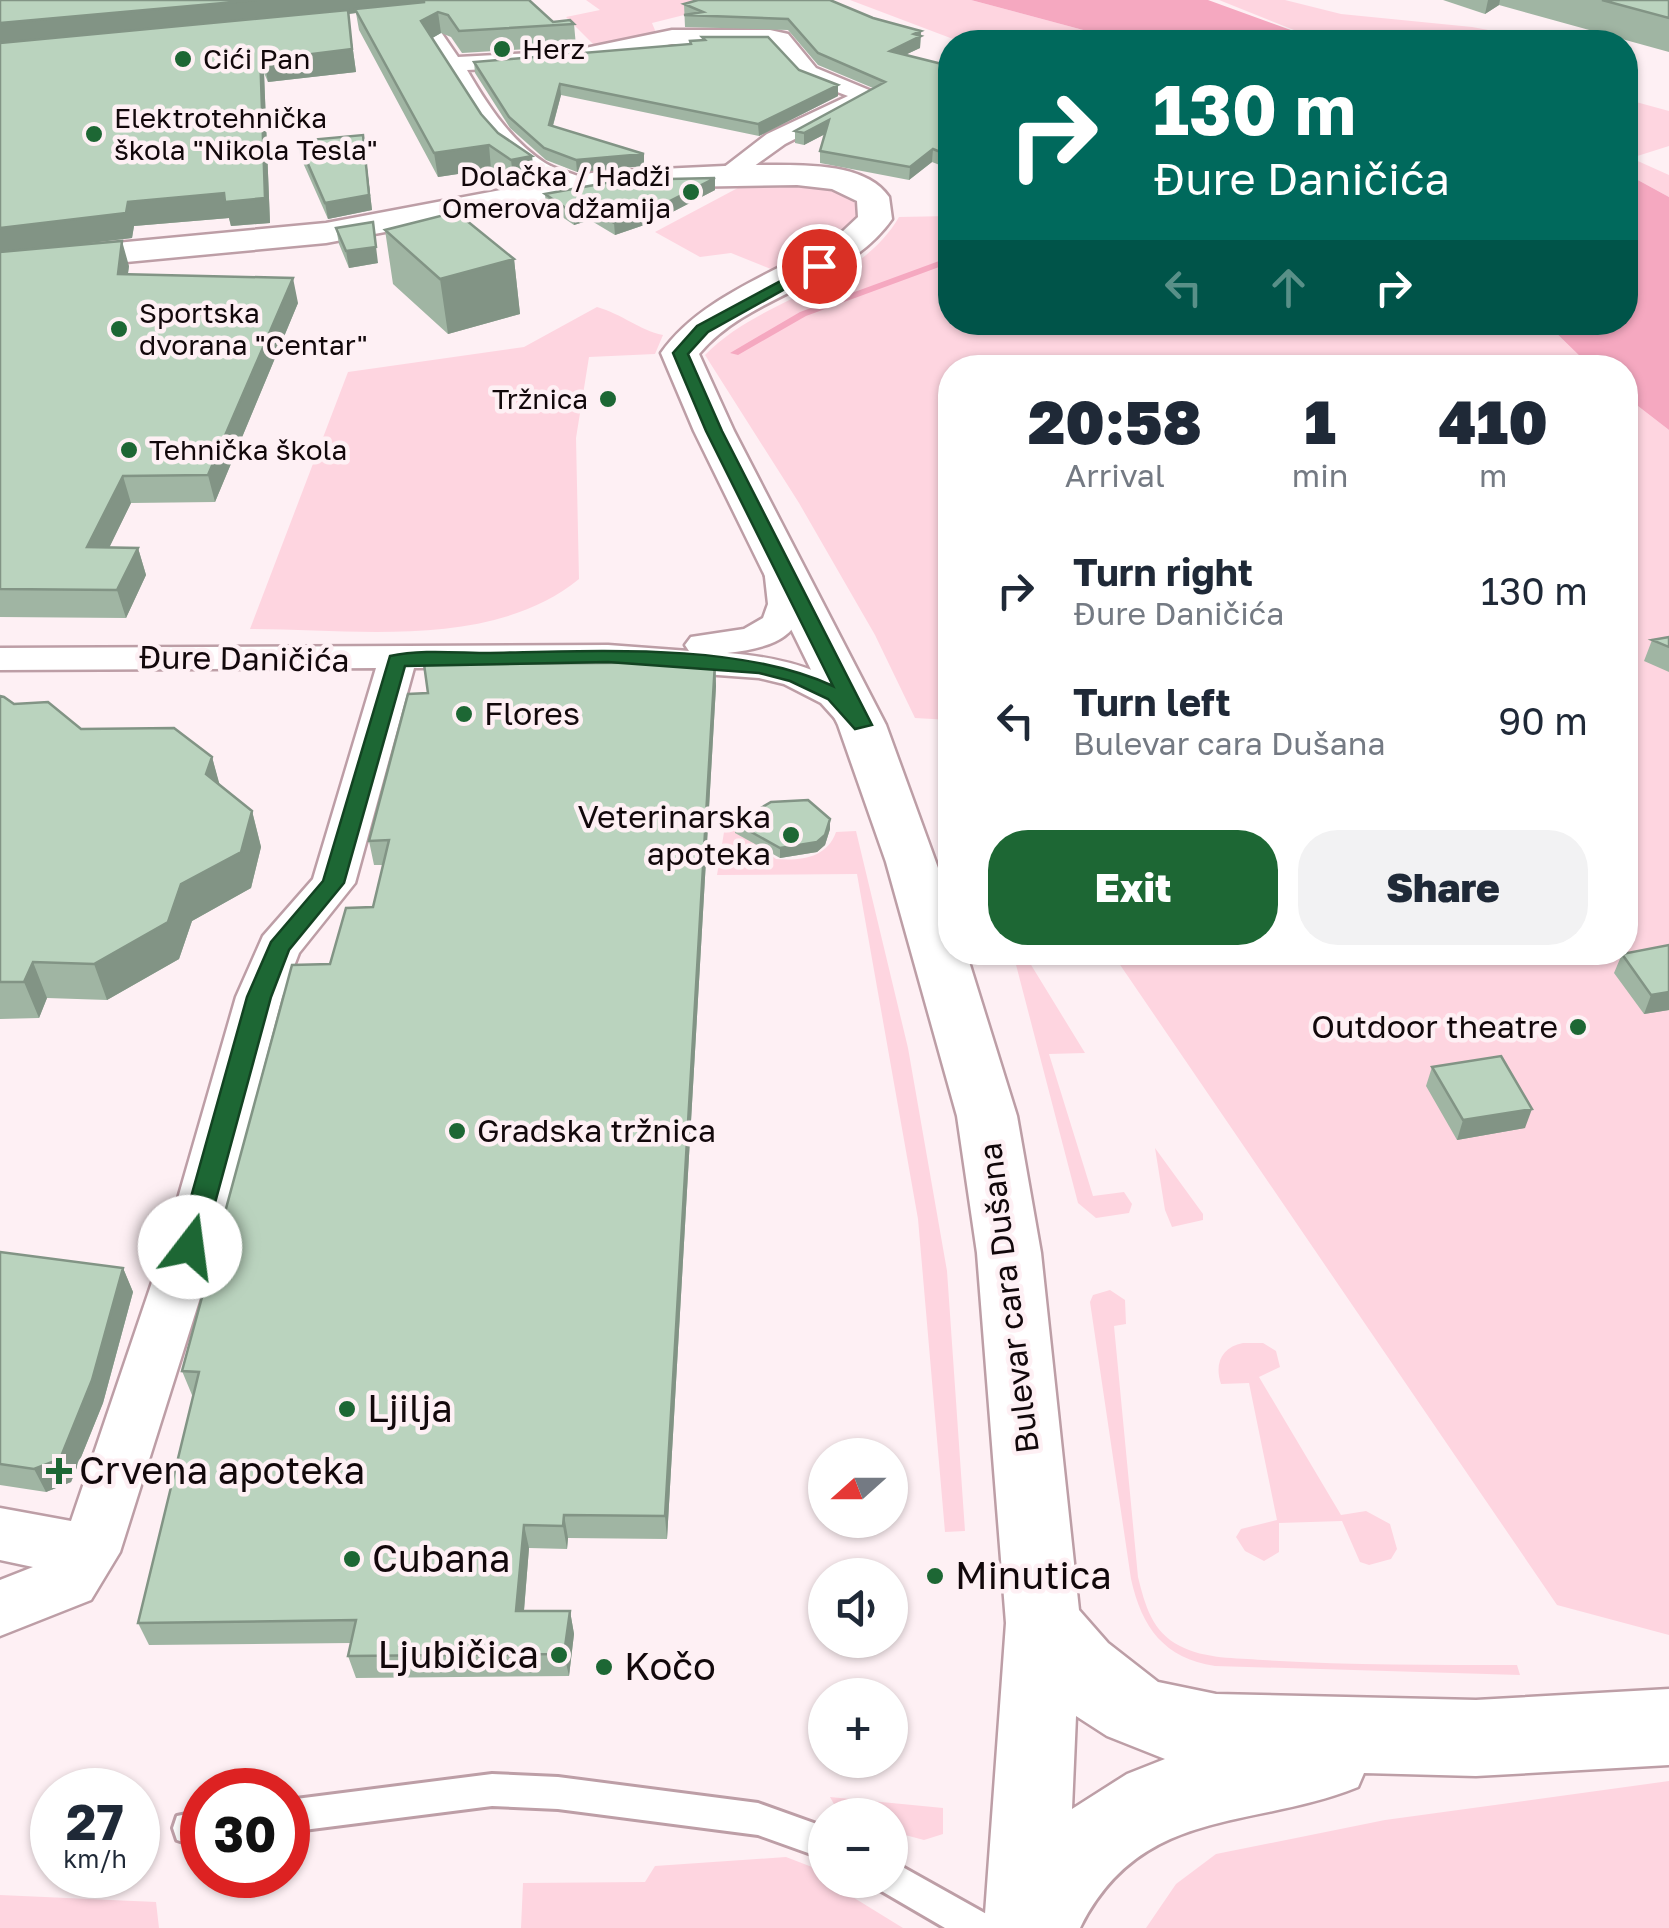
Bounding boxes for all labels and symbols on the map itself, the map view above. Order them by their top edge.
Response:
place label: Herz [522,32,585,65]
marker: Herz [491,38,513,60]
place label: Cići Pan [203,42,310,75]
marker: Cići Pan [172,48,194,70]
place label: Elektrotehnička škola "Nikola Tesla" [114,101,378,166]
marker: Elektrotehnička škola "Nikola Tesla" [83,123,105,145]
place label: Dolačka / Hadži Omerova džamija [442,159,671,224]
marker: Dolačka / Hadži Omerova džamija [680,181,702,203]
pin [777,224,862,309]
place label: Sportska dvorana "Centar" [139,296,368,361]
marker: Sportska dvorana "Centar" [108,318,130,340]
place label: Tržnica [492,382,588,415]
marker: Tržnica [597,388,619,410]
place label: Tehnička škola [149,433,347,466]
marker: Tehnička škola [118,439,140,461]
street label: Đure Daničića [138,637,350,679]
place label: Flores [484,694,580,732]
marker: Flores [453,703,475,725]
place label: Veterinarska apoteka [577,797,771,872]
marker: Veterinarska apoteka [780,824,802,846]
place label: Outdoor theatre [1311,1007,1558,1045]
marker: Outdoor theatre [1567,1016,1589,1038]
place label: Gradska tržnica [477,1111,716,1149]
marker: Gradska tržnica [446,1120,468,1142]
street label: Bulevar cara Dušana [970,1141,1046,1456]
position arrow [138,1195,242,1299]
place label: Ljilja [367,1385,453,1430]
marker: Ljilja [336,1398,358,1420]
north arrow [808,1438,908,1538]
place label: Crvena apoteka [79,1447,365,1492]
marker: Crvena apoteka [48,1460,70,1482]
place label: Cubana [372,1535,511,1580]
marker: Cubana [341,1548,363,1570]
place label: Minutica [955,1552,1112,1597]
marker: Minutica [924,1565,946,1587]
place label: Ljubičica [378,1631,539,1676]
place label: Kočo [624,1643,716,1688]
marker: Ljubičica [548,1644,570,1666]
marker: Kočo [593,1656,615,1678]
speed limit sign: 30 [180,1768,310,1898]

